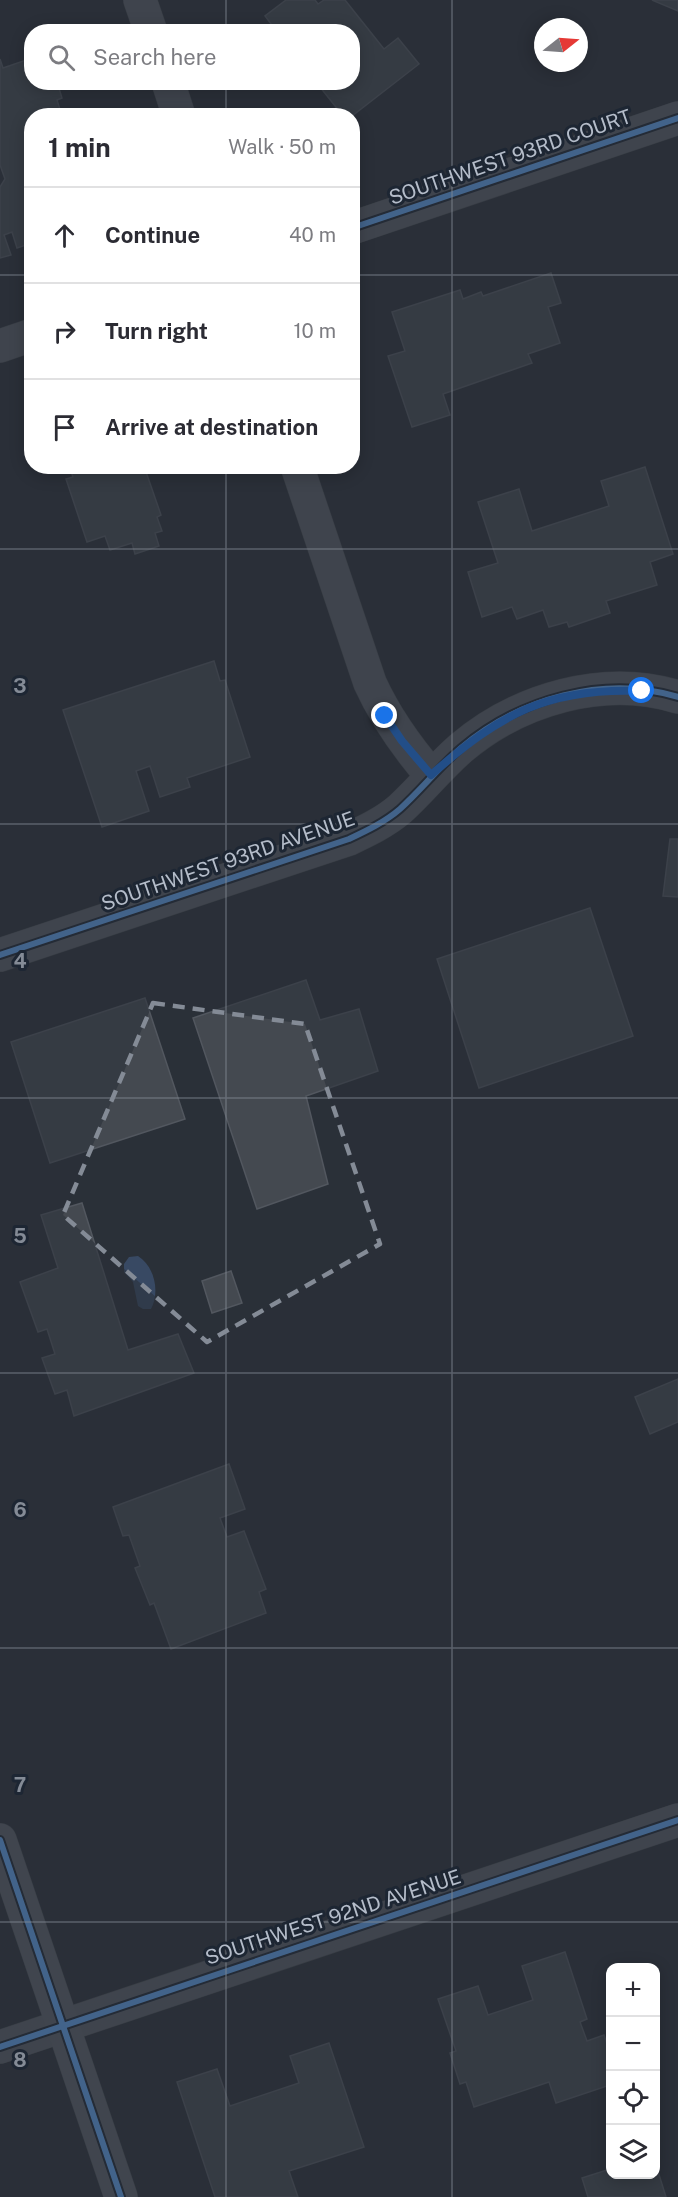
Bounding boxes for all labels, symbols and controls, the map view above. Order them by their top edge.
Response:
north arrow [534,18,588,72]
search box [24,24,360,90]
icon: search [45,41,78,74]
text: Search here [93,44,217,70]
street label: SOUTHWEST 93RD COURT [386,104,634,210]
text: 1 min [48,132,111,163]
text: Walk · 50 m [228,135,336,159]
icon: ahead [48,219,81,252]
text: Continue [105,222,200,248]
text: 40 m [289,223,336,247]
icon: right [48,315,81,348]
text: Turn right [105,318,208,344]
text: 10 m [293,319,336,343]
icon: arrive [48,411,81,444]
text: Arrive at destination [105,414,318,440]
text: 3 [13,674,27,698]
route start [628,677,654,703]
route end [371,702,397,728]
street label: SOUTHWEST 93RD AVENUE [98,806,358,916]
text: 4 [13,949,27,973]
text: 5 [13,1224,27,1248]
text: 6 [13,1498,27,1522]
text: 7 [14,1773,26,1797]
street label: SOUTHWEST 92ND AVENUE [202,1864,464,1970]
map controls [606,1963,660,2179]
button: + [606,1963,660,2017]
button: − [606,2017,660,2071]
text: 8 [13,2048,27,2072]
button: locate [606,2071,660,2125]
button: layers [606,2125,660,2179]

